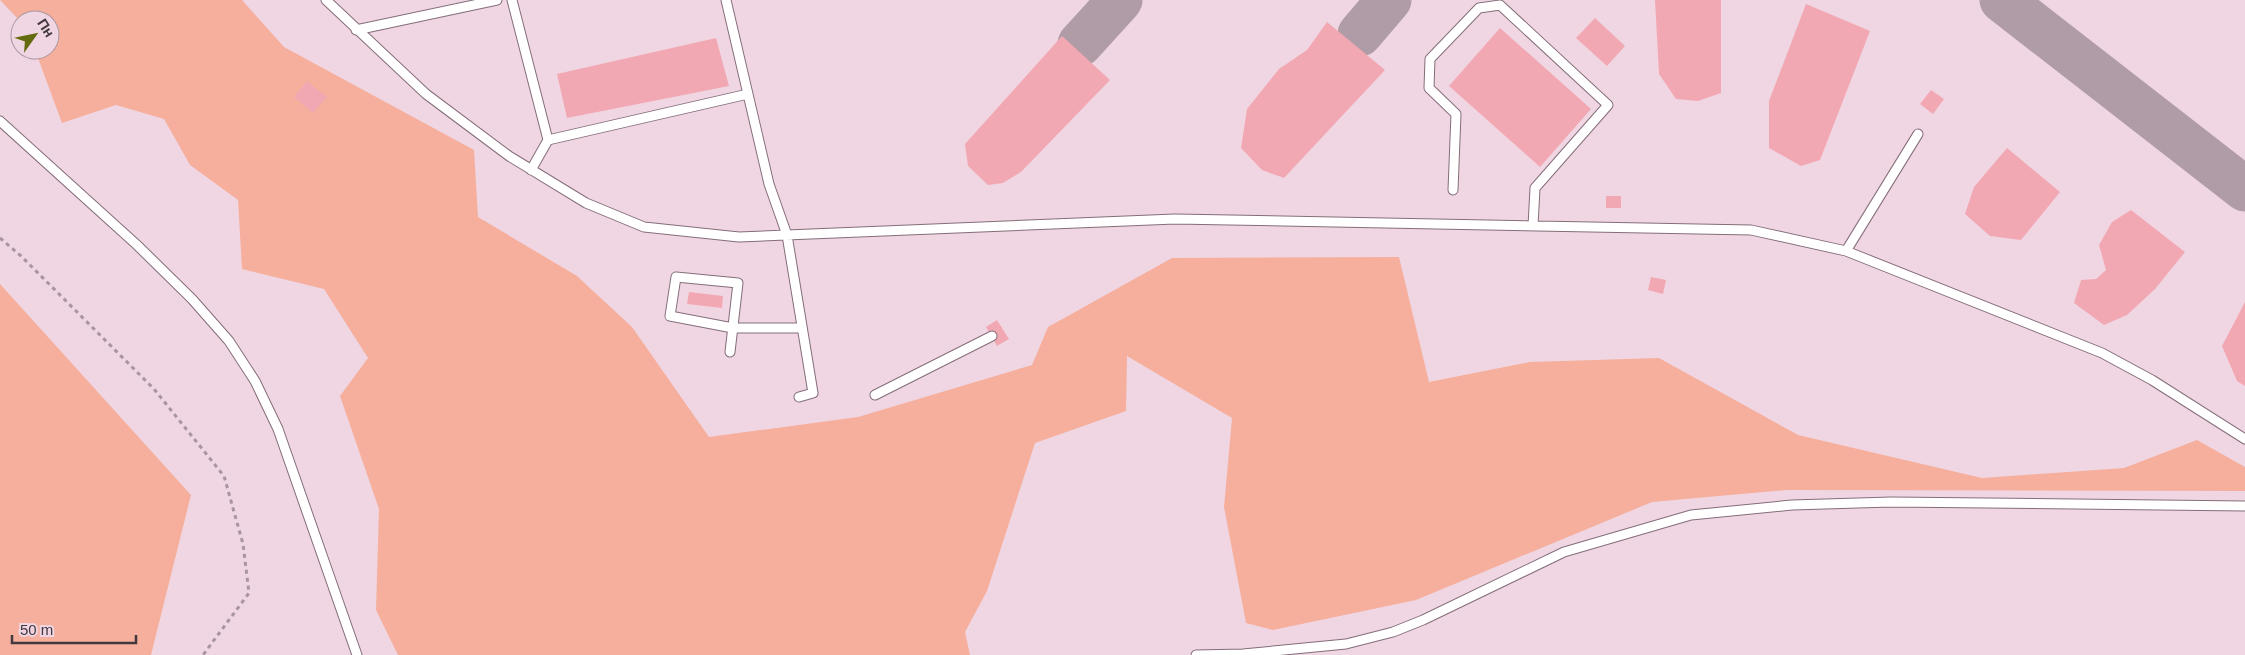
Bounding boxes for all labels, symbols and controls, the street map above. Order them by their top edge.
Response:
north arrow [10,10,60,60]
text: Пн [34,16,58,40]
scale bar [12,612,136,644]
text: 50 m [20,621,53,638]

